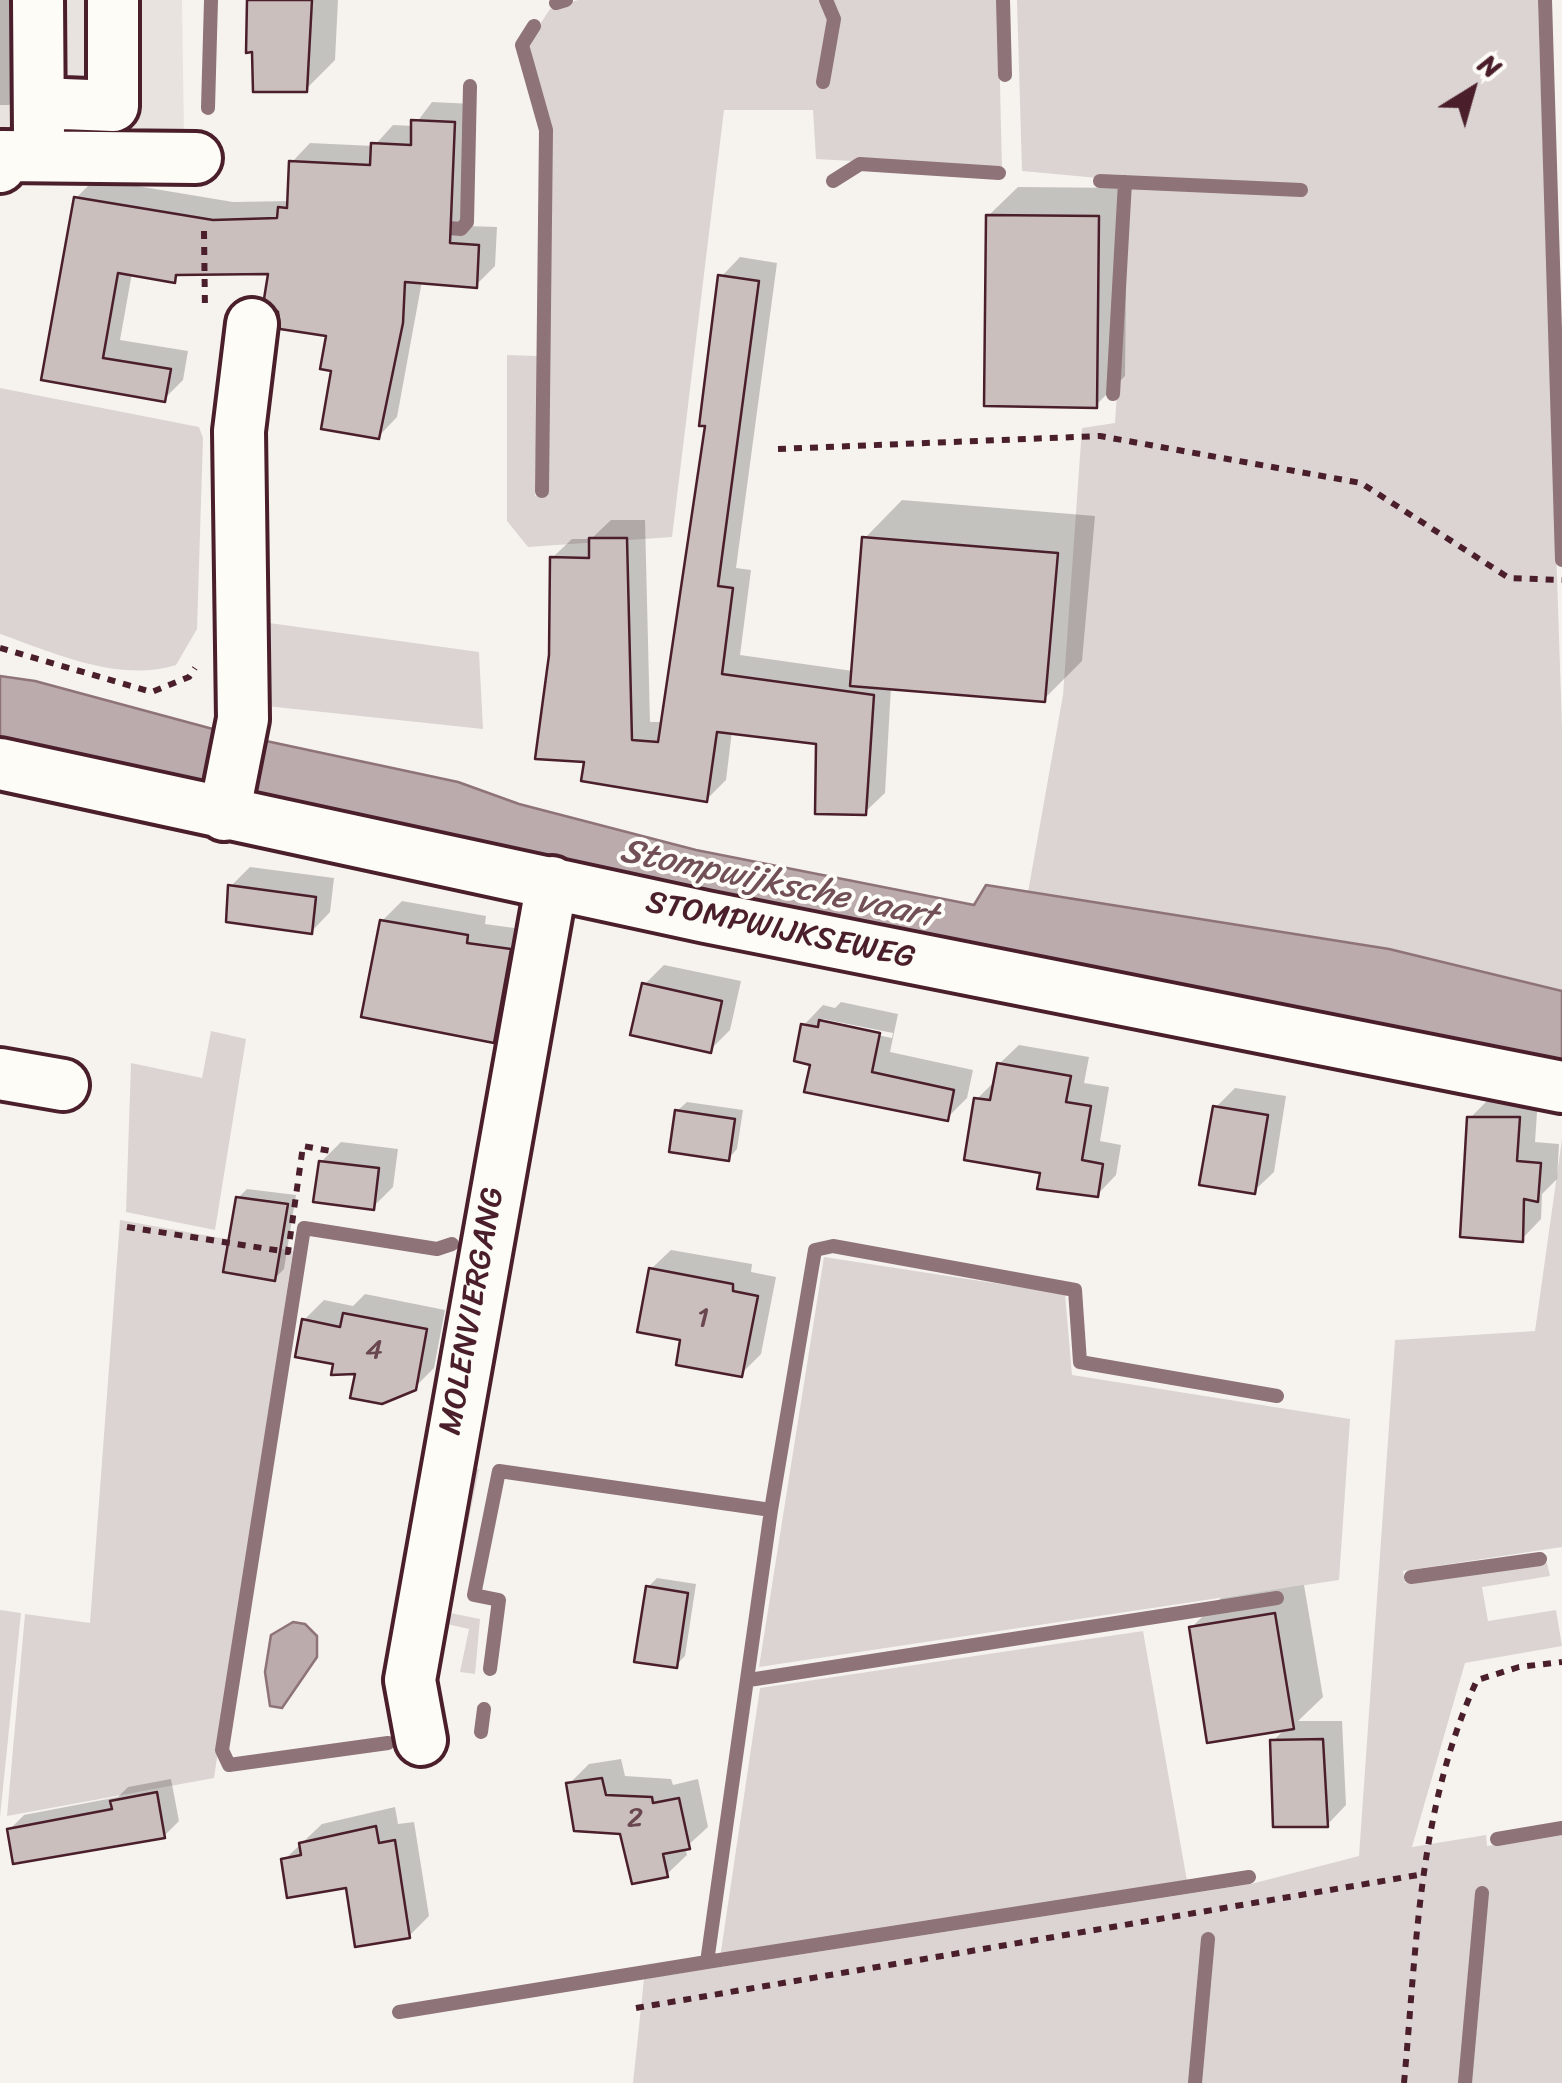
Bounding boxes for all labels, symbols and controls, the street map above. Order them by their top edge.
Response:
north arrow [1422,40,1522,140]
text: N [1468,40,1513,91]
water label: Stompwijksche vaart [616,831,940,939]
street label: STOMPWIJKSEWEG [642,884,918,978]
street label: MOLENVIERGANG [432,1184,514,1438]
house number: 1 [697,1302,709,1336]
house number: 4 [365,1334,383,1368]
house number: 2 [627,1802,643,1836]

